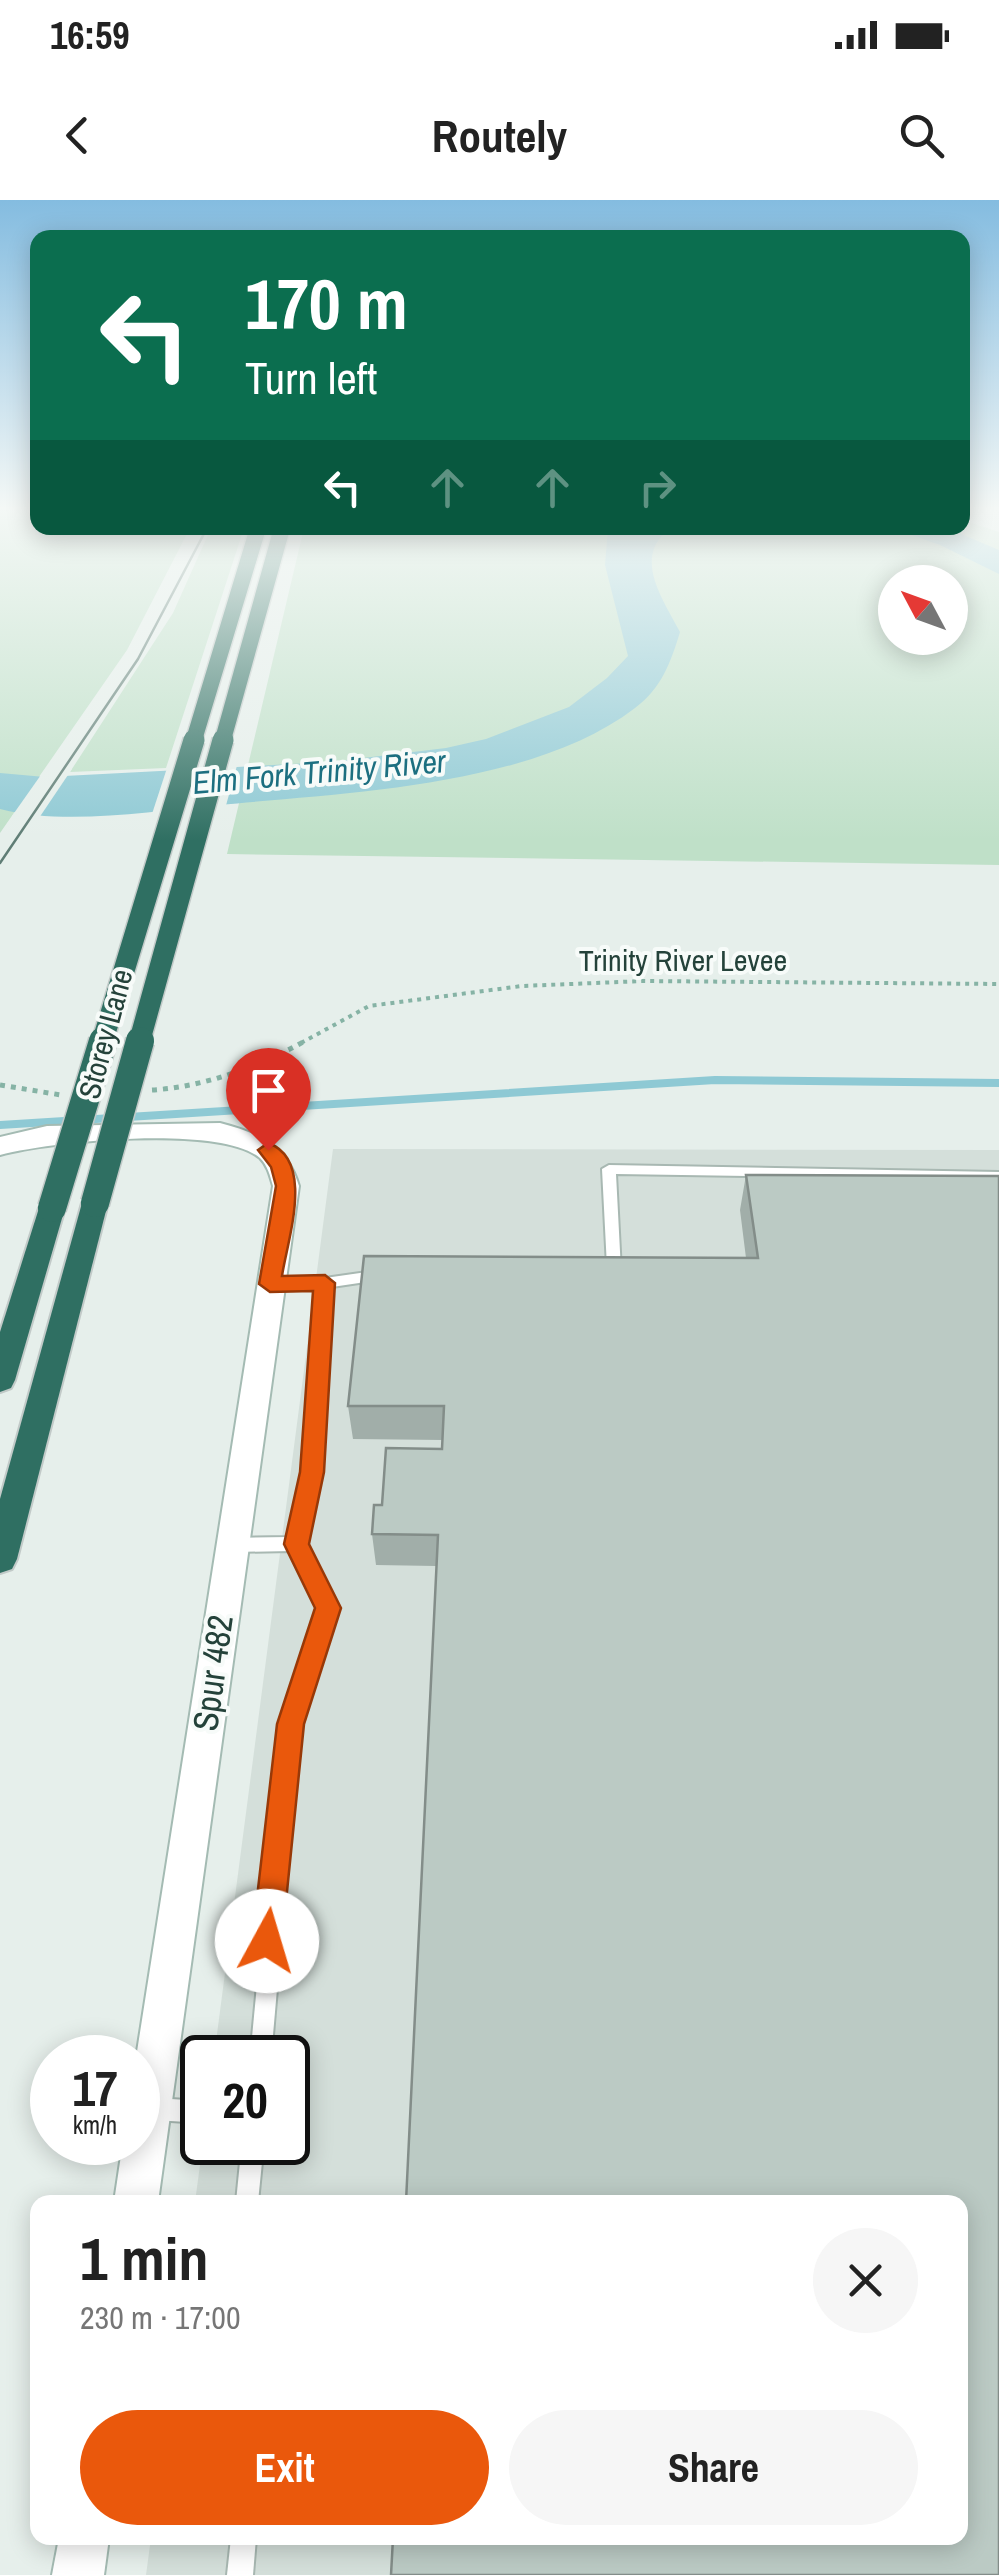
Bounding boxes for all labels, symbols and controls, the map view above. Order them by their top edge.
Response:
text: 16:59 [50,10,130,61]
text: Routely [432,105,567,166]
icon: back [50,108,105,163]
icon: search [894,108,949,163]
text: 170 m [245,257,408,351]
icon: left [80,270,210,400]
text: Turn left [245,347,377,408]
icon: left [315,460,370,515]
icon: ahead [420,460,475,515]
icon: ahead [525,460,580,515]
icon: right [630,460,685,515]
north arrow [878,565,968,655]
map controls [878,565,968,655]
water label: Elm Fork Trinity River [191,739,449,804]
street label: Trinity River Levee [579,940,787,980]
street label: Storey Lane [69,964,142,1103]
pin [226,1048,311,1151]
icon: arrive [241,1063,296,1118]
street label: Spur 482 [181,1612,244,1734]
position arrow [215,1889,319,1993]
speed limit sign: 20 [180,2035,310,2165]
text: 17 [72,2054,118,2122]
text: km/h [73,2108,117,2142]
text: 1 min [80,2218,209,2299]
button: close [813,2228,918,2333]
text: 230 m · 17:00 [80,2296,240,2339]
button: Exit [80,2410,489,2525]
button: Share [509,2410,918,2525]

